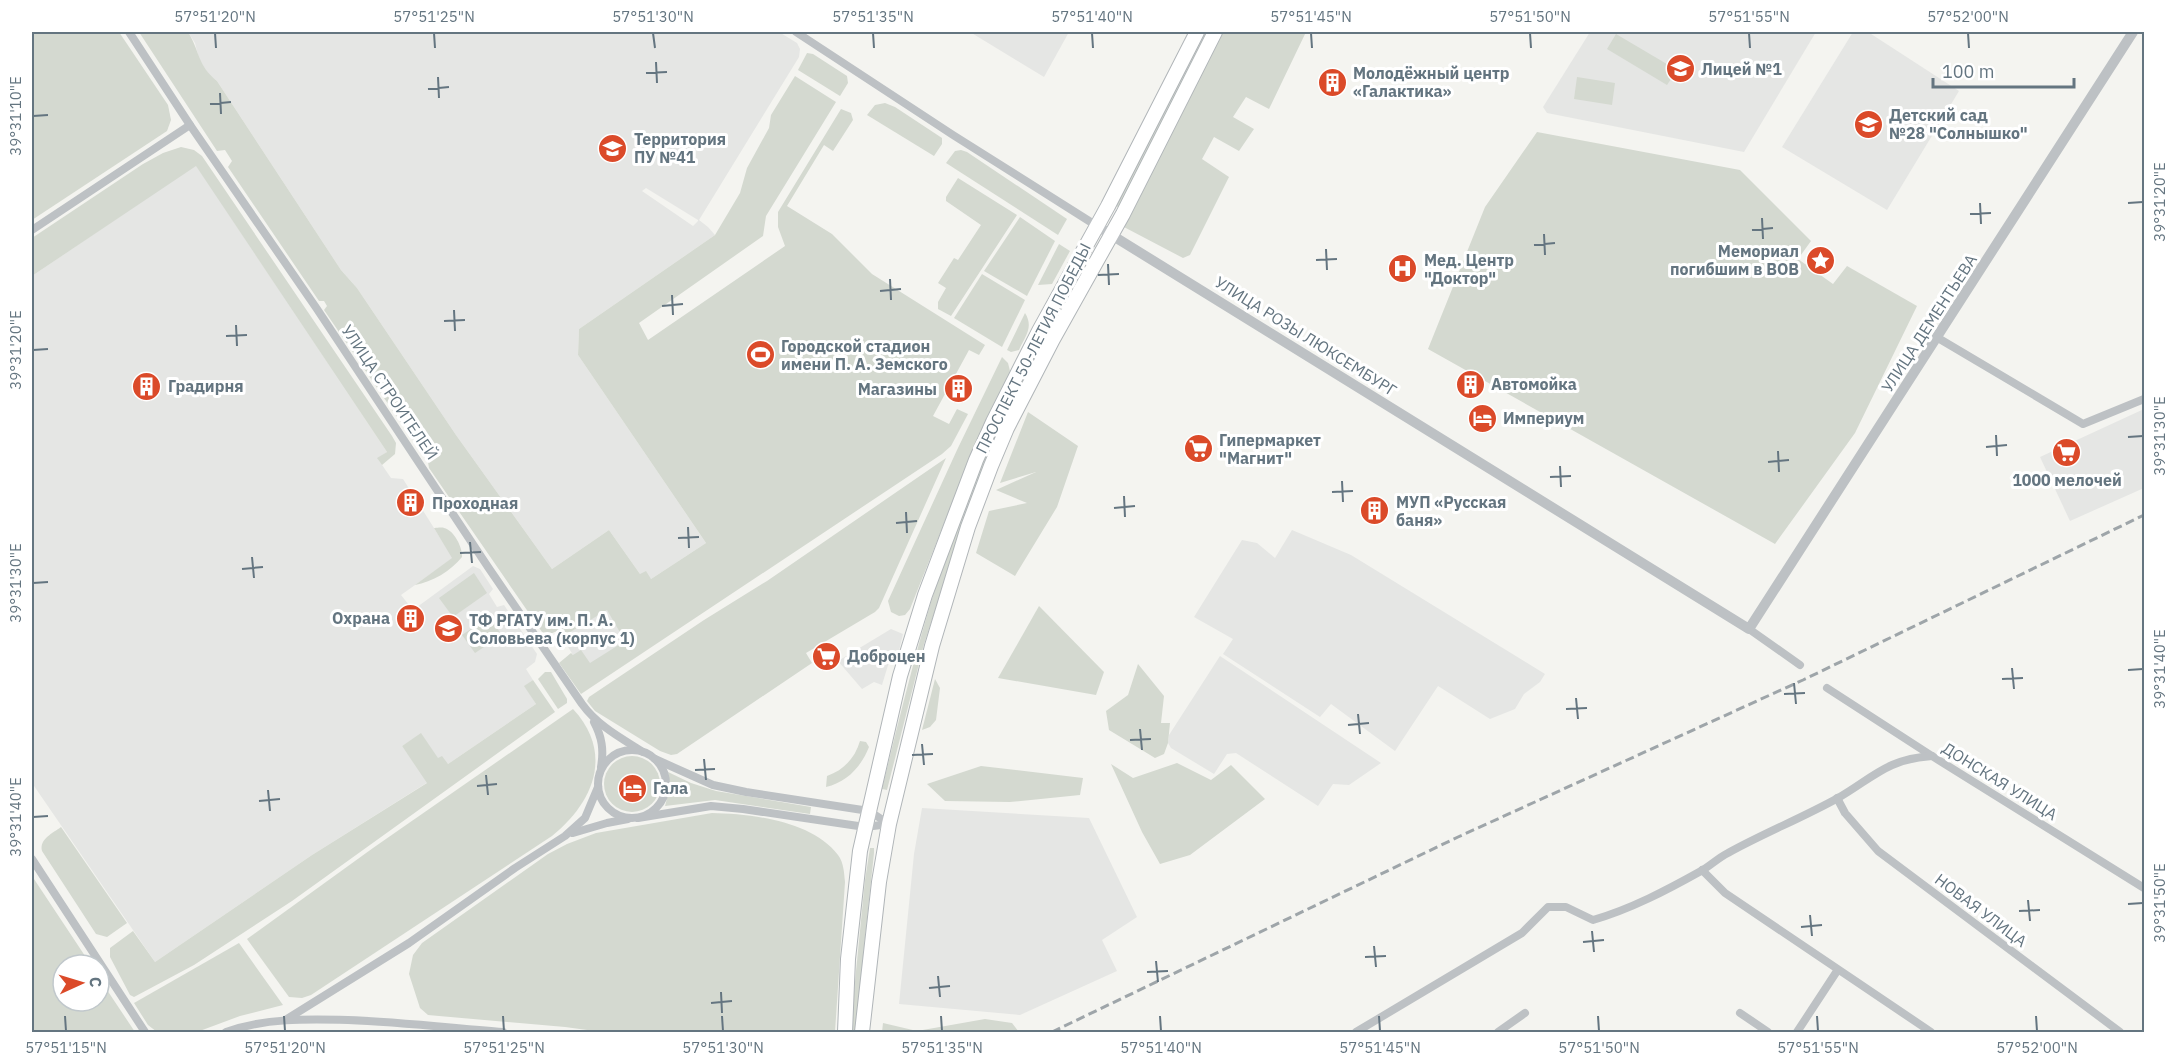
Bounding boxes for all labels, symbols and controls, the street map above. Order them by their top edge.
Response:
text: 57°51'20"N [174,7,256,26]
text: 57°51'25"N [393,7,475,26]
text: 57°51'30"N [612,7,694,26]
text: 57°51'35"N [832,7,914,26]
text: 57°51'40"N [1051,7,1133,26]
text: 57°51'45"N [1270,7,1352,26]
text: 57°51'50"N [1489,7,1571,26]
text: 57°51'55"N [1708,7,1790,26]
text: 57°52'00"N [1927,7,2009,26]
scale bar [1933,51,2074,89]
school or university icon: Лицей №1 [1664,53,1696,85]
place label: Лицей №1 [1701,59,1782,79]
text: 100 m [1942,60,1994,83]
place label: Молодёжный центр «Галактика» [1353,63,1510,101]
building icon: Молодёжный центр «Галактика» [1316,66,1348,98]
text: 39°31'10"E [6,76,25,156]
place label: Детский сад №28 "Солнышко" [1889,105,2028,143]
school or university icon: Детский сад №28 "Солнышко" [1852,108,1884,140]
place label: Территория ПУ №41 [634,129,726,167]
school or university icon: Территория ПУ №41 [597,132,629,164]
text: 39°31'20"E [2150,162,2169,242]
street label: ПРОСПЕКТ 50-ЛЕТИЯ ПОБЕДЫ [971,239,1095,457]
place label: Мемориал погибшим в ВОВ [1670,241,1799,279]
place icon: Мемориал погибшим в ВОВ [1804,244,1836,276]
place label: Мед. Центр "Доктор" [1424,250,1514,288]
street label: УЛИЦА ДЕМЕНТЬЕВА [1877,250,1981,396]
hospital icon: Мед. Центр "Доктор" [1387,253,1419,285]
street label: УЛИЦА РОЗЫ ЛЮКСЕМБУРГ [1211,272,1401,400]
text: 39°31'20"E [6,310,25,390]
street label: УЛИЦА СТРОИТЕЛЕЙ [338,321,442,463]
place label: Городской стадион имени П. А. Земского [781,336,948,374]
sports icon: Городской стадион имени П. А. Земского [744,339,776,371]
building icon: Автомойка [1454,368,1486,400]
building icon: Градирня [131,370,163,402]
building icon: Магазины [942,373,974,405]
place label: Автомойка [1491,374,1577,394]
place label: Градирня [168,376,244,396]
place label: Магазины [858,379,937,399]
text: 39°31'30"E [2150,396,2169,476]
hotel icon: Империум [1466,402,1498,434]
place label: Империум [1503,408,1584,428]
place label: Гипермаркет "Магнит" [1219,430,1321,468]
supermarket icon: Гипермаркет "Магнит" [1182,433,1214,465]
supermarket icon: 1000 мелочей [2051,436,2083,468]
place label: 1000 мелочей [2012,470,2122,490]
building icon: Проходная [395,487,427,519]
place label: МУП «Русская баня» [1396,492,1506,530]
place label: Проходная [432,493,518,513]
building icon: МУП «Русская баня» [1359,495,1391,527]
text: 39°31'30"E [6,543,25,623]
building icon: Охрана [395,602,427,634]
place label: Охрана [332,608,390,628]
place label: ТФ РГАТУ им. П. А. Соловьева (корпус 1) [469,610,635,648]
school or university icon: ТФ РГАТУ им. П. А. Соловьева (корпус 1) [432,613,464,645]
text: 39°31'40"E [2150,629,2169,709]
supermarket icon: Доброцен [810,640,842,672]
place label: Доброцен [847,646,926,666]
street label: ДОНСКАЯ УЛИЦА [1939,738,2061,824]
hotel icon: Гала [616,772,648,804]
text: 39°31'40"E [6,777,25,857]
place label: Гала [653,778,688,798]
text: 39°31'50"E [2150,863,2169,943]
street label: НОВАЯ УЛИЦА [1931,869,2031,951]
north arrow [51,953,111,1013]
text: С [86,976,106,988]
text: 57°51'15"N [25,1038,107,1057]
text: 57°51'20"N [244,1038,326,1057]
text: 57°51'25"N [463,1038,545,1057]
text: 57°51'30"N [682,1038,764,1057]
text: 57°51'35"N [901,1038,983,1057]
text: 57°51'40"N [1120,1038,1202,1057]
text: 57°51'45"N [1339,1038,1421,1057]
text: 57°51'50"N [1558,1038,1640,1057]
text: 57°51'55"N [1777,1038,1859,1057]
text: 57°52'00"N [1996,1038,2078,1057]

